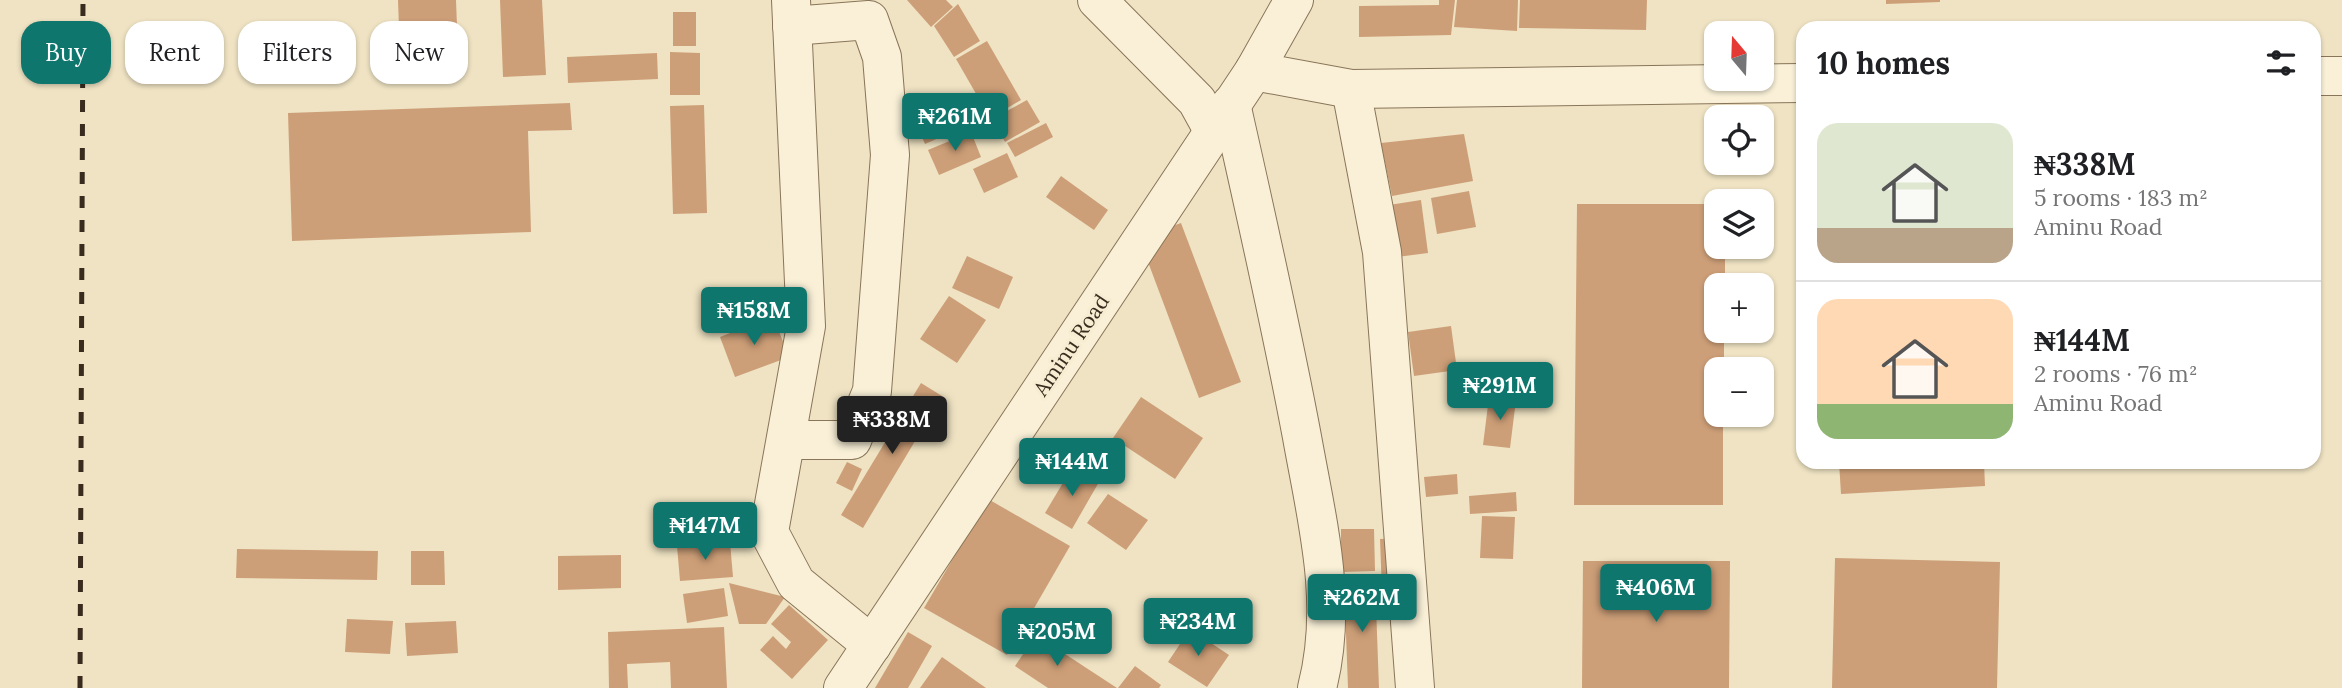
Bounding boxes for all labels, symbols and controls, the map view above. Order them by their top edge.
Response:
chip: Buy [21,21,111,84]
chip: Rent [125,21,224,84]
chip: Filters [238,21,356,84]
chip: New [370,21,468,84]
north arrow [1704,21,1774,91]
map controls [1704,21,1774,427]
text: 10 homes [1817,44,1950,82]
icon: filters [2262,44,2300,82]
pin: ₦261M [906,94,1004,153]
text: ₦261M [918,101,992,130]
button: locate [1704,105,1774,175]
text: ₦338M [2034,145,2136,183]
icon: home [1873,151,1957,235]
text: 5 rooms · 183 m² [2034,183,2208,212]
button: layers [1704,189,1774,259]
text: Aminu Road [2034,212,2163,241]
button: + [1704,273,1774,343]
pin: ₦158M [705,288,803,347]
street label: Aminu Road [1026,289,1115,402]
text: ₦158M [717,295,791,324]
text: ₦144M [2034,321,2130,359]
icon: home [1873,327,1957,411]
button: − [1704,357,1774,427]
text: 2 rooms · 76 m² [2034,359,2198,388]
pin: ₦291M [1451,362,1549,422]
text: ₦291M [1463,370,1537,399]
text: Aminu Road [2034,388,2163,417]
pin: ₦338M [843,396,941,456]
text: ₦338M [853,404,931,433]
pin: ₦144M [1023,438,1121,498]
text: ₦144M [1035,446,1109,475]
pin: ₦147M [656,503,754,562]
text: ₦147M [669,510,741,539]
pin: ₦406M [1607,564,1705,624]
text: ₦406M [1616,572,1696,601]
pin: ₦262M [1313,574,1411,634]
text: ₦262M [1324,582,1400,611]
pin: ₦234M [1149,598,1247,658]
text: ₦234M [1160,606,1236,635]
pin: ₦205M [1008,608,1106,668]
text: ₦205M [1018,616,1096,645]

